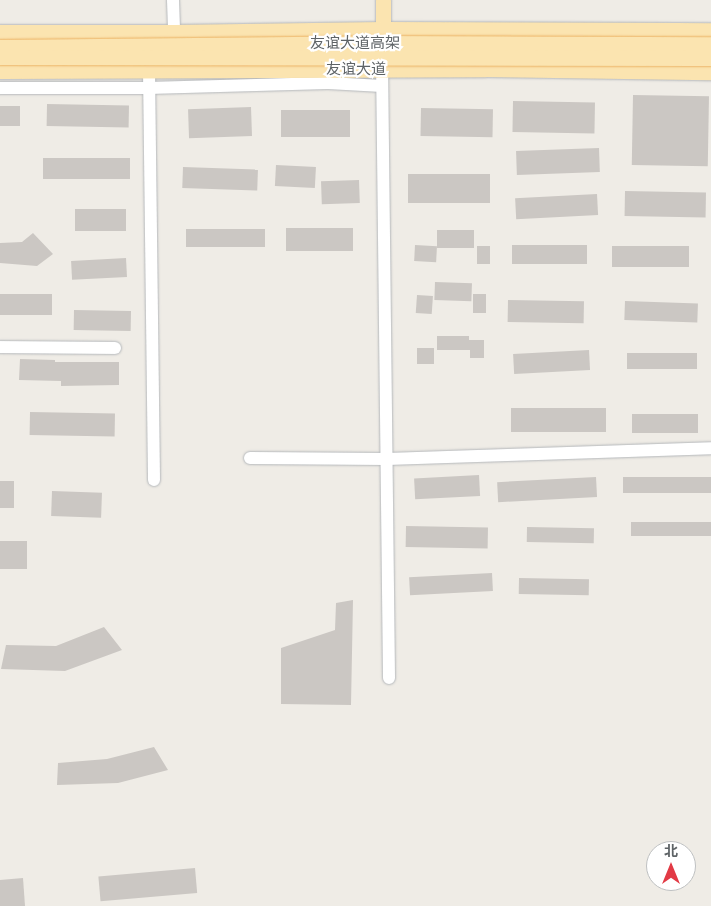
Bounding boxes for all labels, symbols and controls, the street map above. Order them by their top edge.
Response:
street label: 友谊大道高架 [310,35,400,53]
street label: 友谊大道 [326,61,386,79]
north arrow [646,841,696,891]
text: 北 [664,842,678,861]

